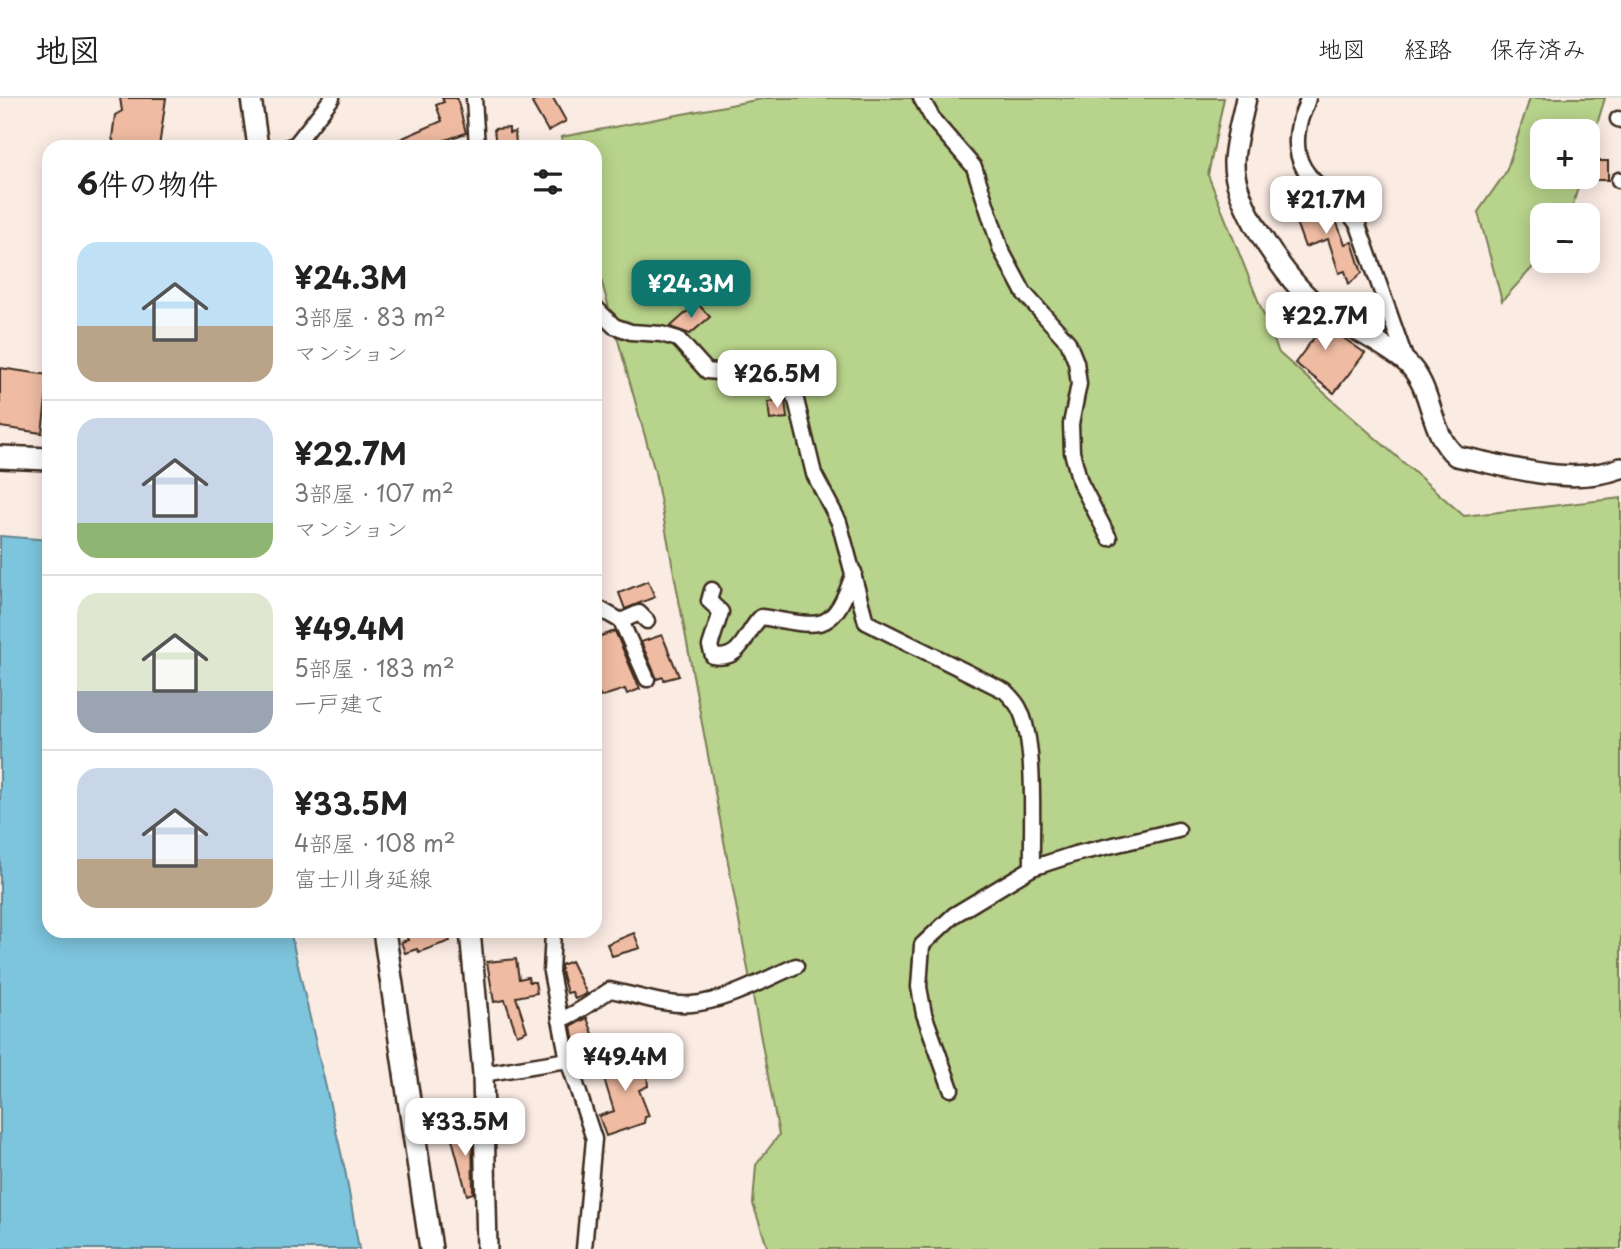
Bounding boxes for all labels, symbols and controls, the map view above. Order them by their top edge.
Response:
text: 地図 [35,23,101,73]
text: 地図 [1318,30,1366,66]
text: 経路 [1404,30,1452,66]
text: 保存済み [1490,30,1586,66]
map controls [1530,119,1600,273]
button: + [1530,119,1600,189]
text: 6件の物件 [77,160,218,205]
icon: filters [529,163,567,201]
pin: ¥21.7M [1269,176,1383,236]
text: ¥21.7M [1286,181,1366,216]
button: − [1530,203,1600,273]
text: ¥24.3M [294,254,407,299]
pin: ¥24.3M [634,260,748,320]
text: ¥24.3M [648,265,734,300]
icon: home [133,270,217,354]
pin: ¥22.7M [1268,292,1382,352]
text: ¥22.7M [1282,297,1368,332]
text: 3部屋 · 83 m² [294,299,446,334]
text: マンション [294,334,408,369]
pin: ¥26.5M [720,350,834,410]
text: ¥26.5M [733,355,821,390]
text: ¥22.7M [294,430,407,475]
icon: home [133,446,217,530]
text: 3部屋 · 107 m² [294,475,454,510]
text: マンション [294,510,408,545]
text: ¥49.4M [294,605,405,650]
icon: home [133,621,217,705]
text: 5部屋 · 183 m² [294,650,455,685]
text: 一戸建て [294,685,386,720]
text: ¥33.5M [294,780,408,825]
icon: home [133,796,217,880]
text: 4部屋 · 108 m² [294,825,456,860]
text: 富士川身延線 [294,860,432,895]
pin: ¥49.4M [568,1034,682,1093]
text: ¥49.4M [583,1038,667,1073]
pin: ¥33.5M [408,1098,522,1158]
text: ¥33.5M [421,1103,509,1138]

